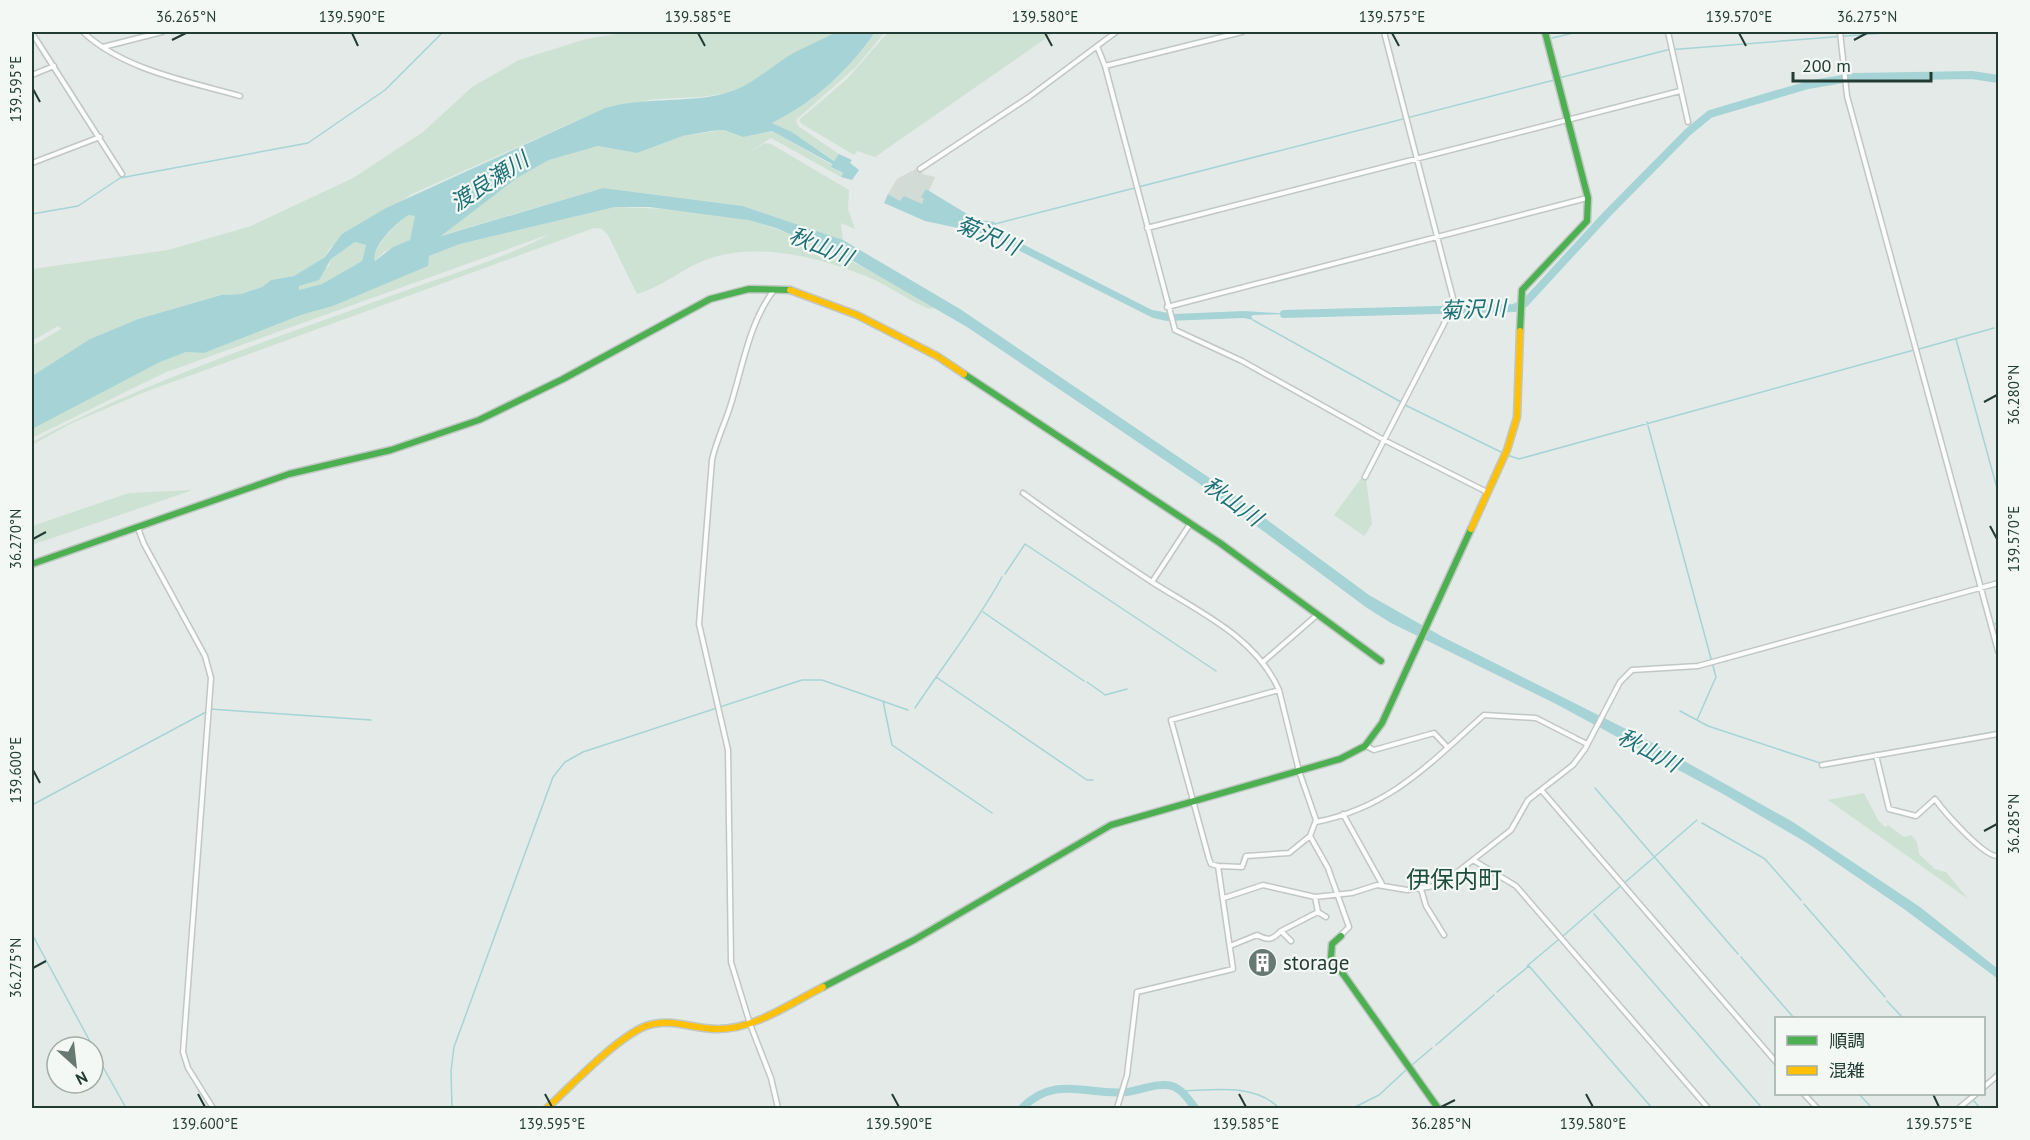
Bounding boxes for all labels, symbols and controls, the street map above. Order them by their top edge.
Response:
text: 36.265°N [156,7,216,26]
text: 139.590°E [319,7,385,26]
text: 139.585°E [665,7,731,26]
text: 139.580°E [1012,7,1078,26]
text: 139.575°E [1359,7,1425,26]
text: 139.570°E [1706,7,1772,26]
text: 36.275°N [1837,7,1897,26]
scale bar [1793,45,1931,83]
text: 200 m [1802,54,1851,77]
text: 139.595°E [6,56,25,122]
water label: 渡良瀬川 [444,144,535,217]
water label: 菊沢川 [952,209,1026,262]
water label: 秋山川 [785,221,859,272]
water label: 菊沢川 [1440,294,1508,324]
text: 36.280°N [2004,365,2023,425]
water label: 秋山川 [1198,470,1270,533]
text: 139.570°E [2004,506,2023,572]
text: 36.270°N [6,509,25,569]
water label: 秋山川 [1613,722,1686,779]
text: 139.600°E [6,737,25,803]
text: 36.285°N [2004,794,2023,854]
district label: 伊保内町 [1406,864,1502,895]
text: 36.275°N [6,938,25,998]
building icon: storage [1246,946,1278,978]
place label: storage [1283,949,1350,976]
legend [1775,1017,1985,1095]
text: 順調 [1829,1029,1865,1052]
north arrow [45,1035,105,1095]
text: 混雑 [1829,1059,1865,1082]
text: N [73,1067,91,1090]
text: 139.600°E [172,1114,238,1133]
text: 139.595°E [519,1114,585,1133]
text: 139.590°E [866,1114,932,1133]
text: 139.585°E [1213,1114,1279,1133]
text: 36.285°N [1411,1114,1471,1133]
text: 139.580°E [1560,1114,1626,1133]
text: 139.575°E [1906,1114,1972,1133]

